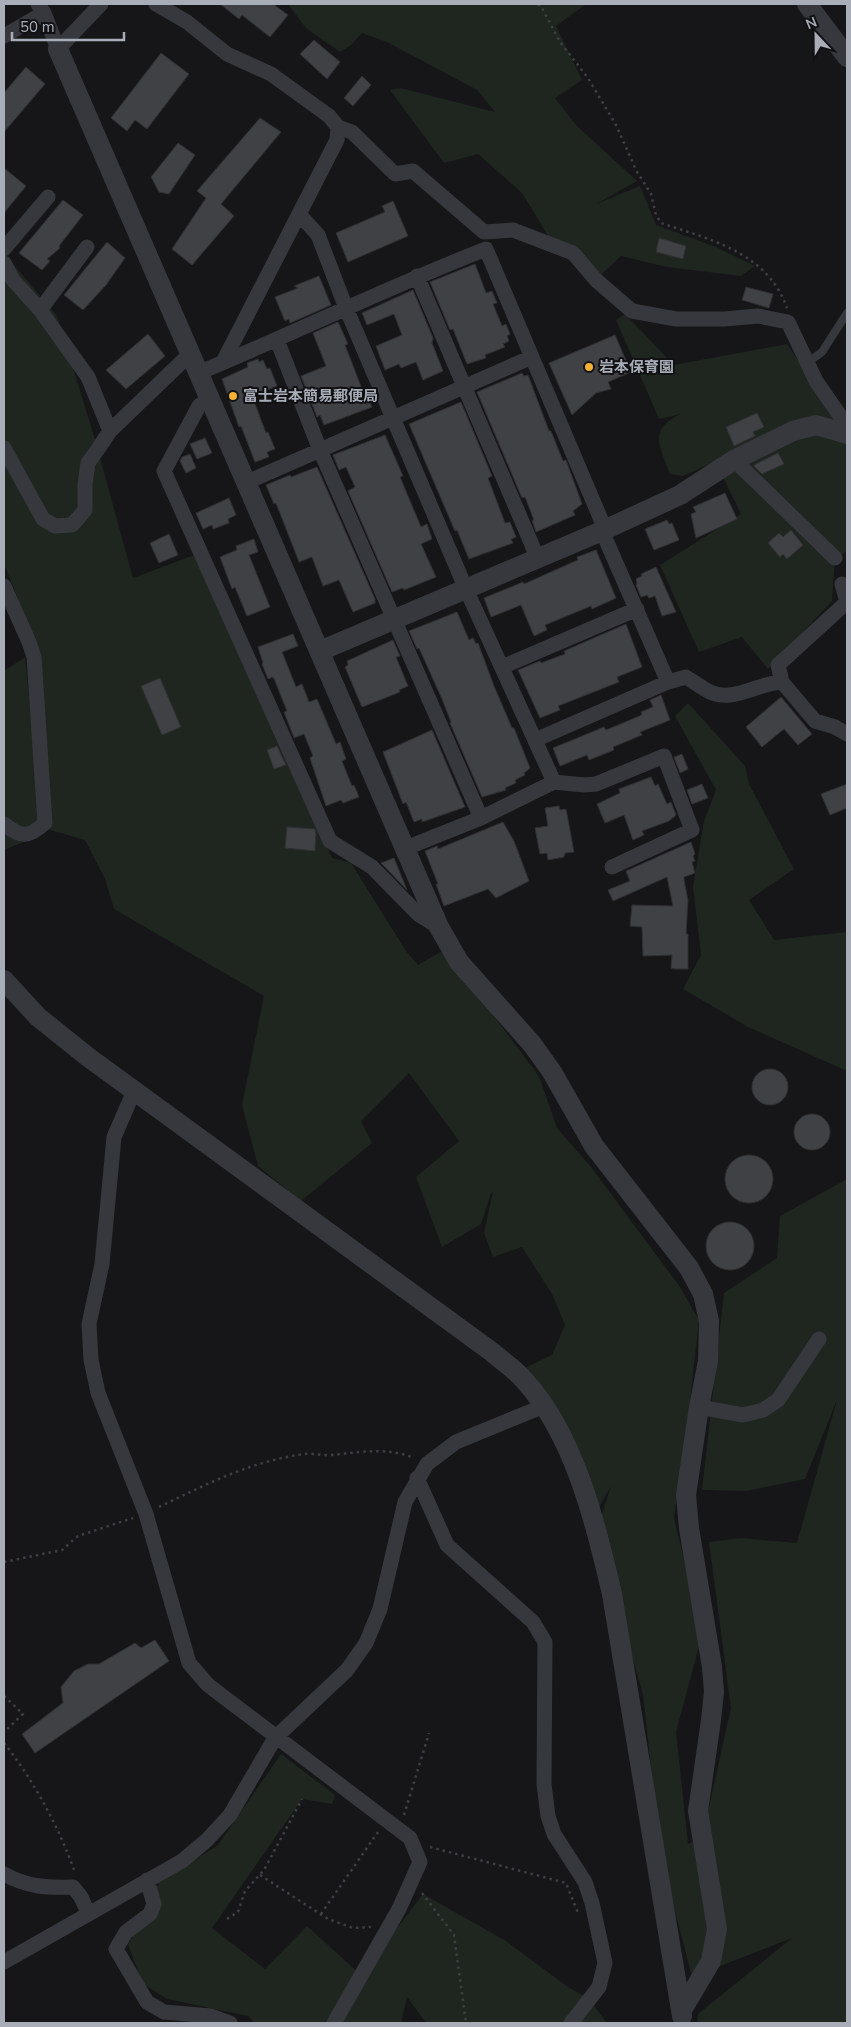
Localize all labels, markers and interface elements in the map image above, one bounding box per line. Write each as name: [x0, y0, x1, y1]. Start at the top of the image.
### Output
scale bar: [12, 10, 125, 42]
north arrow: [791, 10, 841, 60]
text: N: [803, 13, 820, 34]
text: 50 m: [20, 17, 55, 37]
place label: 岩本保育園: [599, 357, 674, 377]
marker: 岩本保育園: [583, 361, 595, 373]
place label: 富士岩本簡易郵便局: [243, 386, 378, 406]
marker: 富士岩本簡易郵便局: [227, 390, 239, 402]

